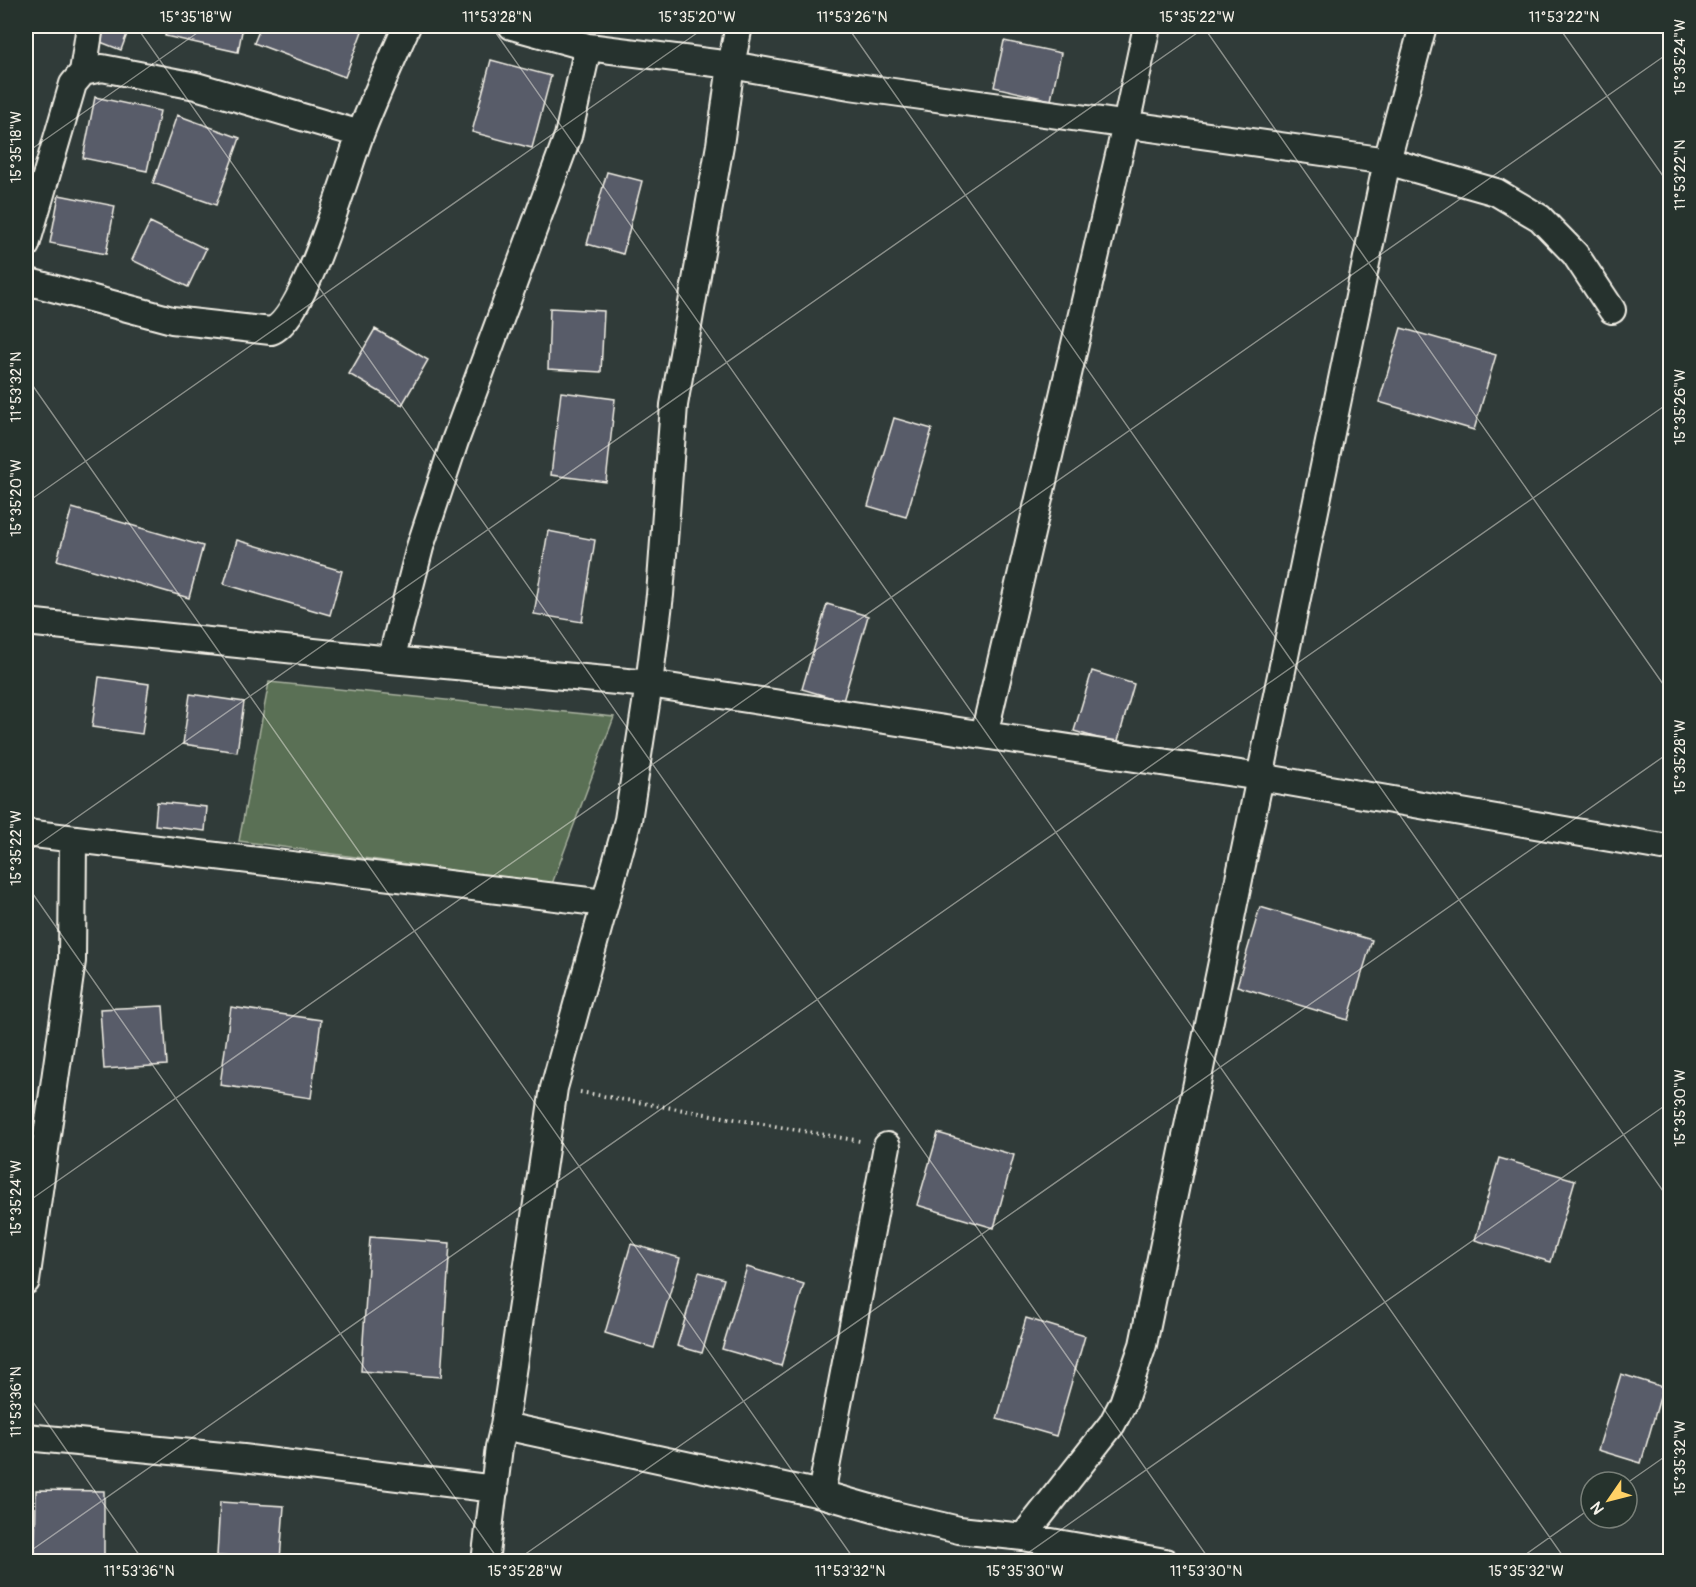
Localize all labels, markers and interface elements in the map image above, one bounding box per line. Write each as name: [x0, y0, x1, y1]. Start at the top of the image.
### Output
text: 15°35'18"W: [160, 8, 232, 27]
text: 11°53'28"N: [462, 8, 532, 27]
text: 15°35'20"W: [658, 8, 736, 27]
text: 11°53'26"N: [816, 8, 888, 27]
text: 15°35'22"W: [1159, 8, 1235, 27]
text: 11°53'22"N: [1529, 8, 1599, 27]
text: 15°35'24"W: [1671, 19, 1690, 95]
text: 15°35'18"W: [7, 111, 26, 183]
text: 11°53'22"N: [1671, 140, 1690, 210]
text: 11°53'32"N: [7, 352, 26, 422]
text: 15°35'26"W: [1671, 369, 1690, 445]
text: 15°35'20"W: [7, 459, 26, 537]
text: 15°35'28"W: [1671, 719, 1690, 794]
text: 15°35'22"W: [7, 810, 26, 886]
text: 15°35'30"W: [1671, 1069, 1690, 1147]
text: 15°35'24"W: [7, 1160, 26, 1236]
text: 11°53'36"N: [7, 1366, 26, 1438]
text: 15°35'32"W: [1671, 1420, 1690, 1496]
north arrow: [1579, 1470, 1639, 1530]
text: N: [1586, 1498, 1609, 1518]
text: 11°53'36"N: [103, 1562, 175, 1581]
text: 15°35'28"W: [488, 1562, 563, 1581]
text: 11°53'32"N: [815, 1562, 885, 1581]
text: 15°35'30"W: [986, 1562, 1064, 1581]
text: 11°53'30"N: [1170, 1562, 1242, 1581]
text: 15°35'32"W: [1488, 1562, 1564, 1581]

